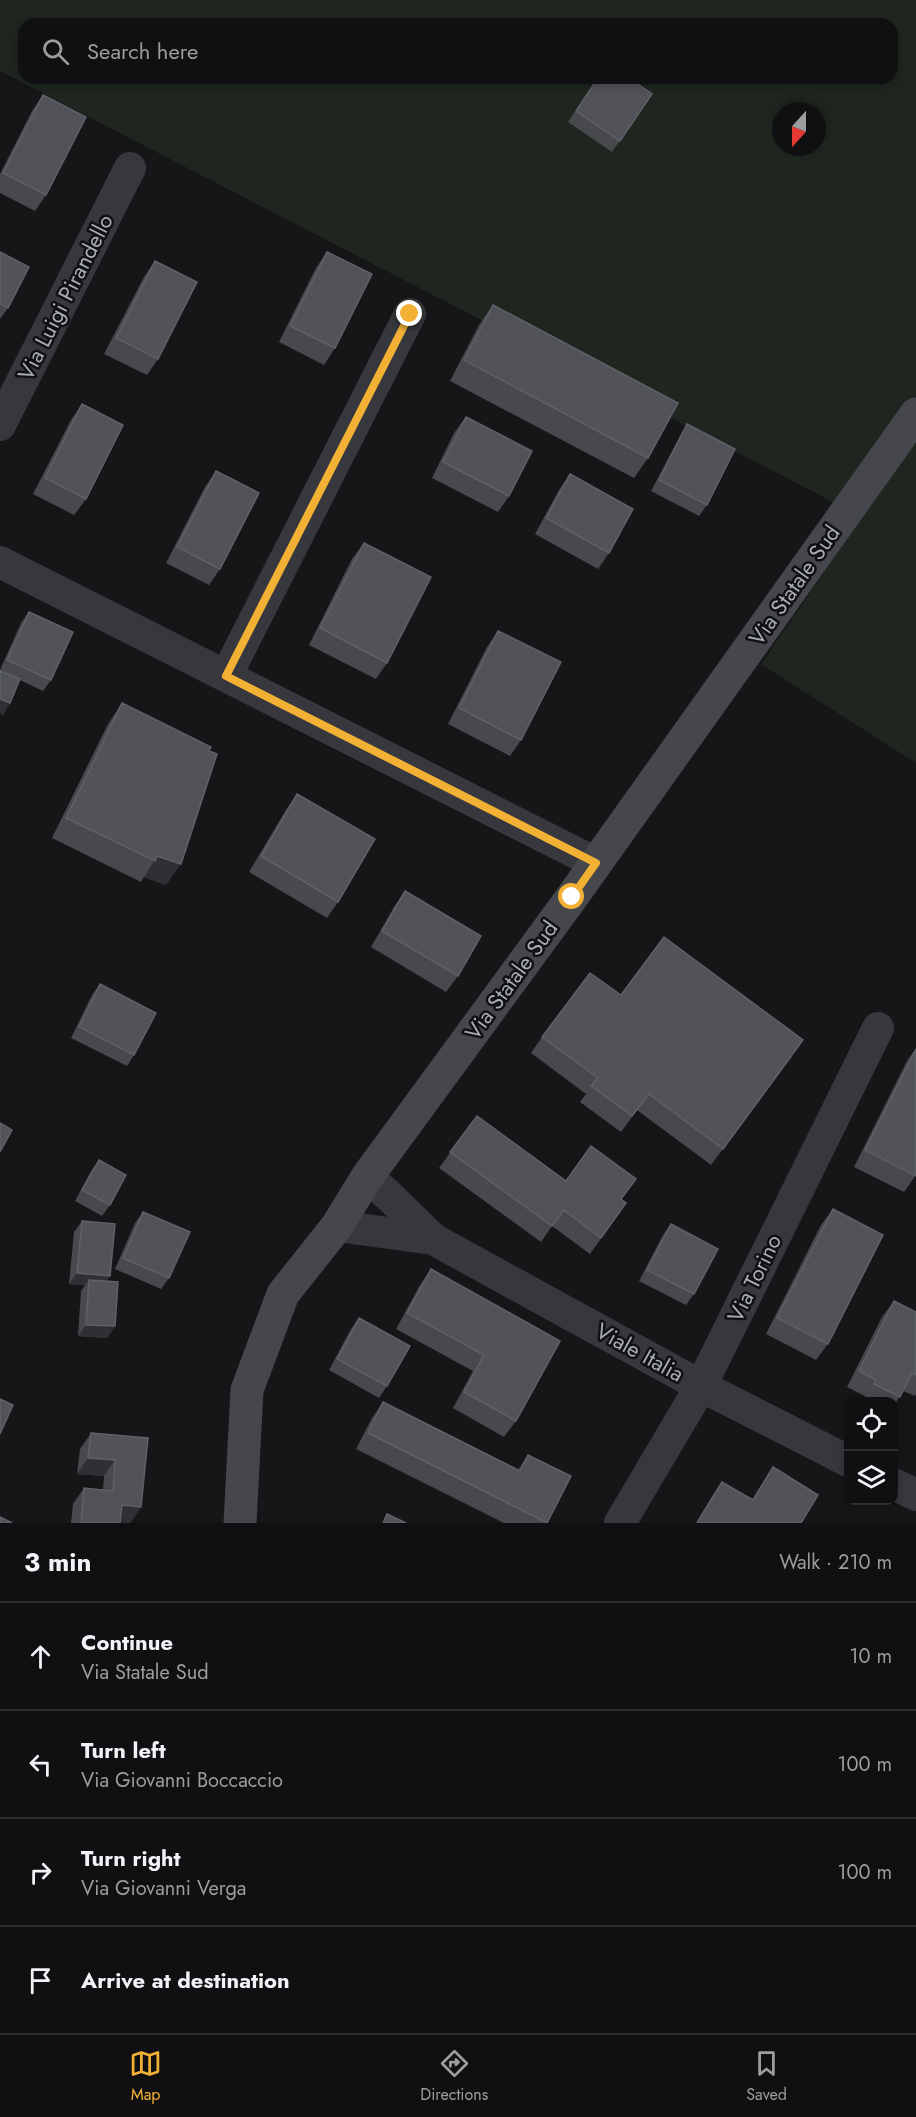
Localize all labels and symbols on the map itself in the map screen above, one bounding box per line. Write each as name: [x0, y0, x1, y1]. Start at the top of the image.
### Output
north arrow: [772, 102, 826, 156]
street label: Via Luigi Pirandello: [9, 208, 121, 386]
route end: [396, 300, 422, 326]
street label: Via Statale Sud: [741, 518, 847, 652]
route start: [558, 883, 584, 909]
street label: Via Statale Sud: [457, 914, 565, 1046]
street label: Via Torino: [719, 1229, 789, 1327]
street label: Viale Italia: [590, 1315, 690, 1389]

